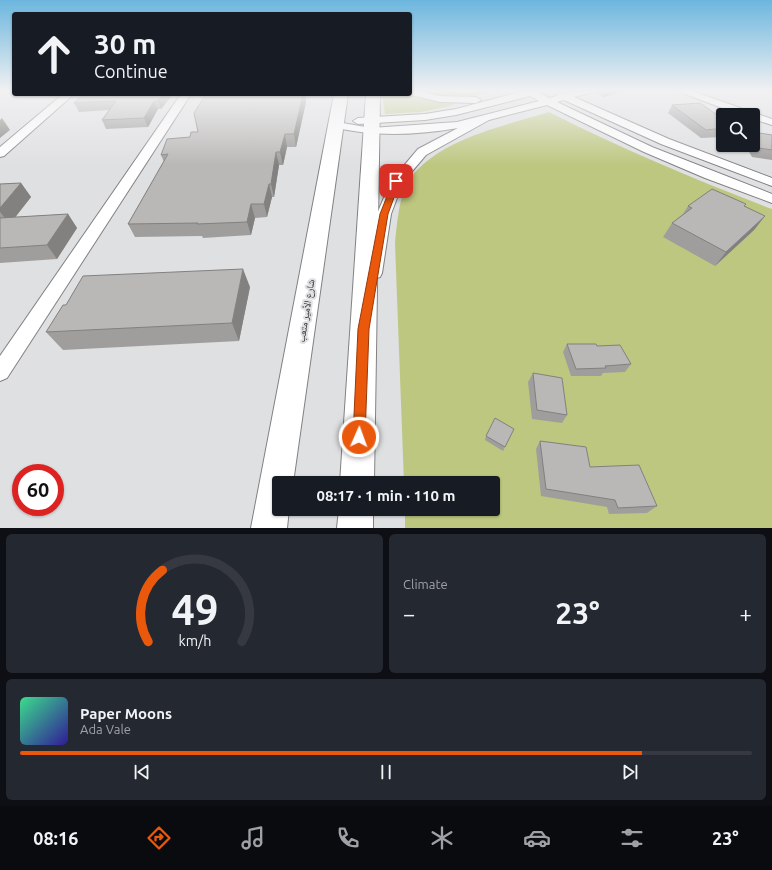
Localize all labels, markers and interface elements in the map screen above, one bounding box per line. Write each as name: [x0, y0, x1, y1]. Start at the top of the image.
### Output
icon: ahead: [28, 28, 80, 80]
text: 30 m: [94, 28, 156, 59]
text: Continue: [94, 61, 168, 81]
map controls: [716, 108, 760, 152]
button: search: [716, 108, 760, 152]
pin: [379, 164, 413, 198]
icon: arrive: [385, 170, 407, 192]
street label: شارع الأمير متعب: [296, 278, 317, 344]
position arrow: [338, 416, 380, 458]
speed limit sign: 60: [12, 464, 64, 516]
text: 08:17 · 1 min · 110 m: [317, 487, 455, 504]
text: Climate: [403, 577, 448, 591]
text: 49: [171, 585, 218, 632]
text: 23°: [555, 596, 600, 630]
text: −: [403, 601, 415, 626]
text: +: [740, 601, 752, 626]
text: km/h: [178, 632, 211, 648]
text: Paper Moons: [80, 705, 172, 722]
text: Ada Vale: [80, 722, 131, 736]
icon: previous: [131, 761, 153, 783]
icon: pause: [375, 761, 397, 783]
icon: next: [619, 761, 641, 783]
icon: directions: [145, 824, 173, 852]
icon: music: [239, 824, 267, 852]
icon: phone: [334, 824, 362, 852]
icon: climate: [428, 824, 456, 852]
icon: car: [523, 824, 551, 852]
icon: filters: [618, 824, 646, 852]
text: 08:16: [33, 828, 78, 848]
text: 23°: [712, 828, 739, 848]

